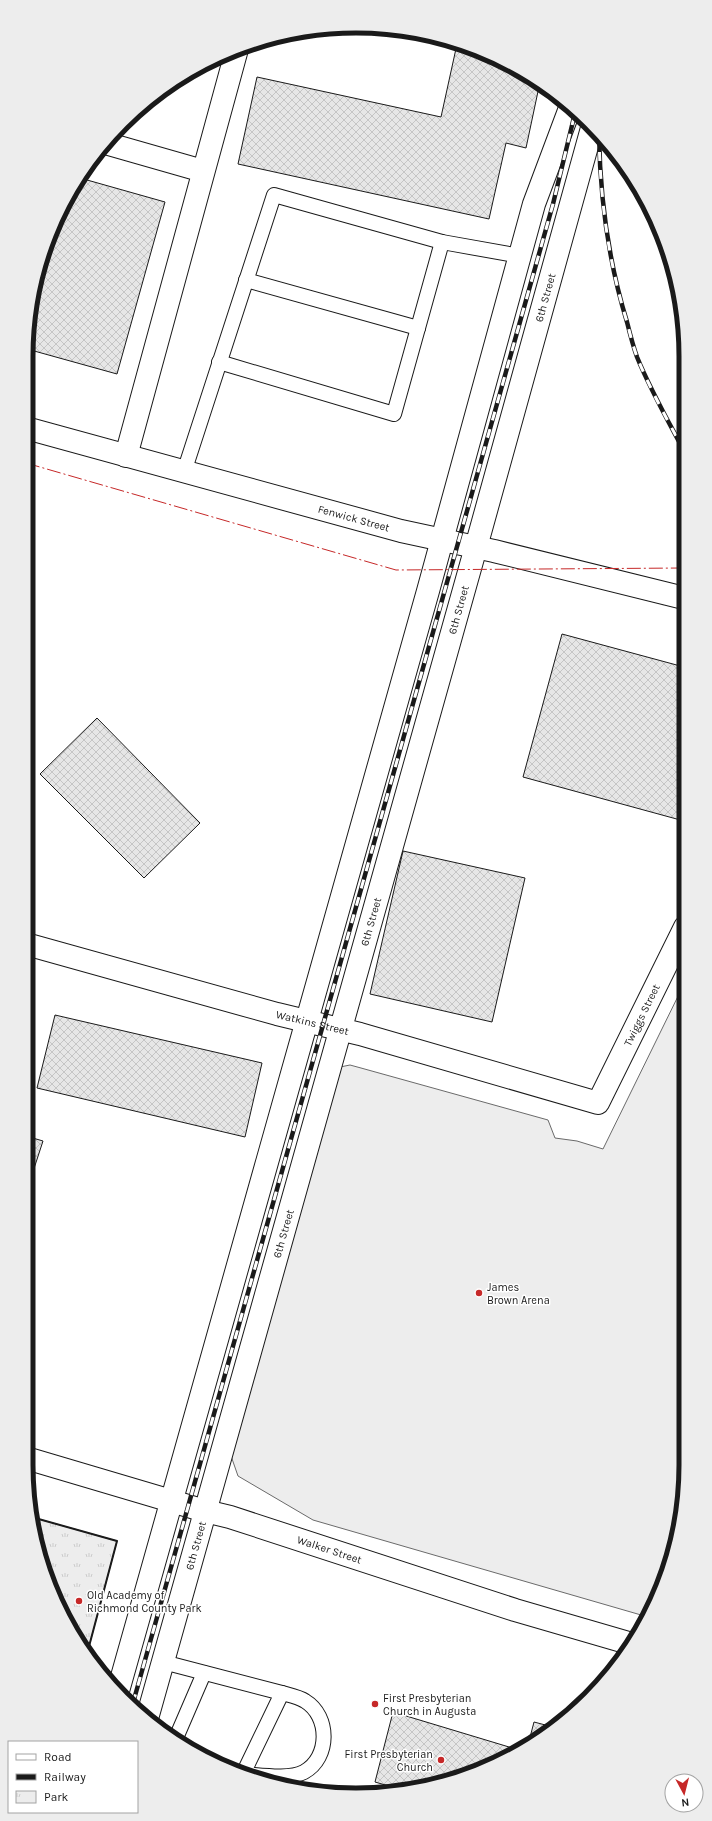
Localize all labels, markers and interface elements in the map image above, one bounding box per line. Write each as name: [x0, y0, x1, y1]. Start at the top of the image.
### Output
street label: 6th Street: [532, 272, 558, 323]
street label: Fenwick Street: [317, 502, 391, 534]
street label: 6th Street: [445, 584, 471, 636]
street label: 6th Street: [358, 896, 384, 947]
street label: Twiggs Street: [621, 982, 662, 1048]
street label: Watkins Street: [275, 1007, 350, 1038]
street label: 6th Street: [270, 1208, 296, 1259]
place label: James Brown Arena: [487, 1281, 550, 1307]
marker: James Brown Arena: [474, 1288, 484, 1298]
street label: 6th Street: [183, 1520, 209, 1571]
street label: Walker Street: [295, 1533, 363, 1566]
place label: Old Academy of Richmond County Park: [87, 1589, 202, 1615]
marker: Old Academy of Richmond County Park: [74, 1596, 84, 1606]
place label: First Presbyterian Church in Augusta: [383, 1692, 476, 1718]
marker: First Presbyterian Church in Augusta: [370, 1699, 380, 1709]
legend: [8, 1741, 138, 1813]
place label: First Presbyterian Church: [345, 1748, 433, 1774]
text: Road: [44, 1750, 72, 1764]
marker: First Presbyterian Church: [436, 1755, 446, 1765]
text: Railway: [44, 1770, 86, 1784]
north arrow: [664, 1773, 704, 1813]
text: Park: [44, 1790, 69, 1804]
text: N: [680, 1795, 690, 1809]

